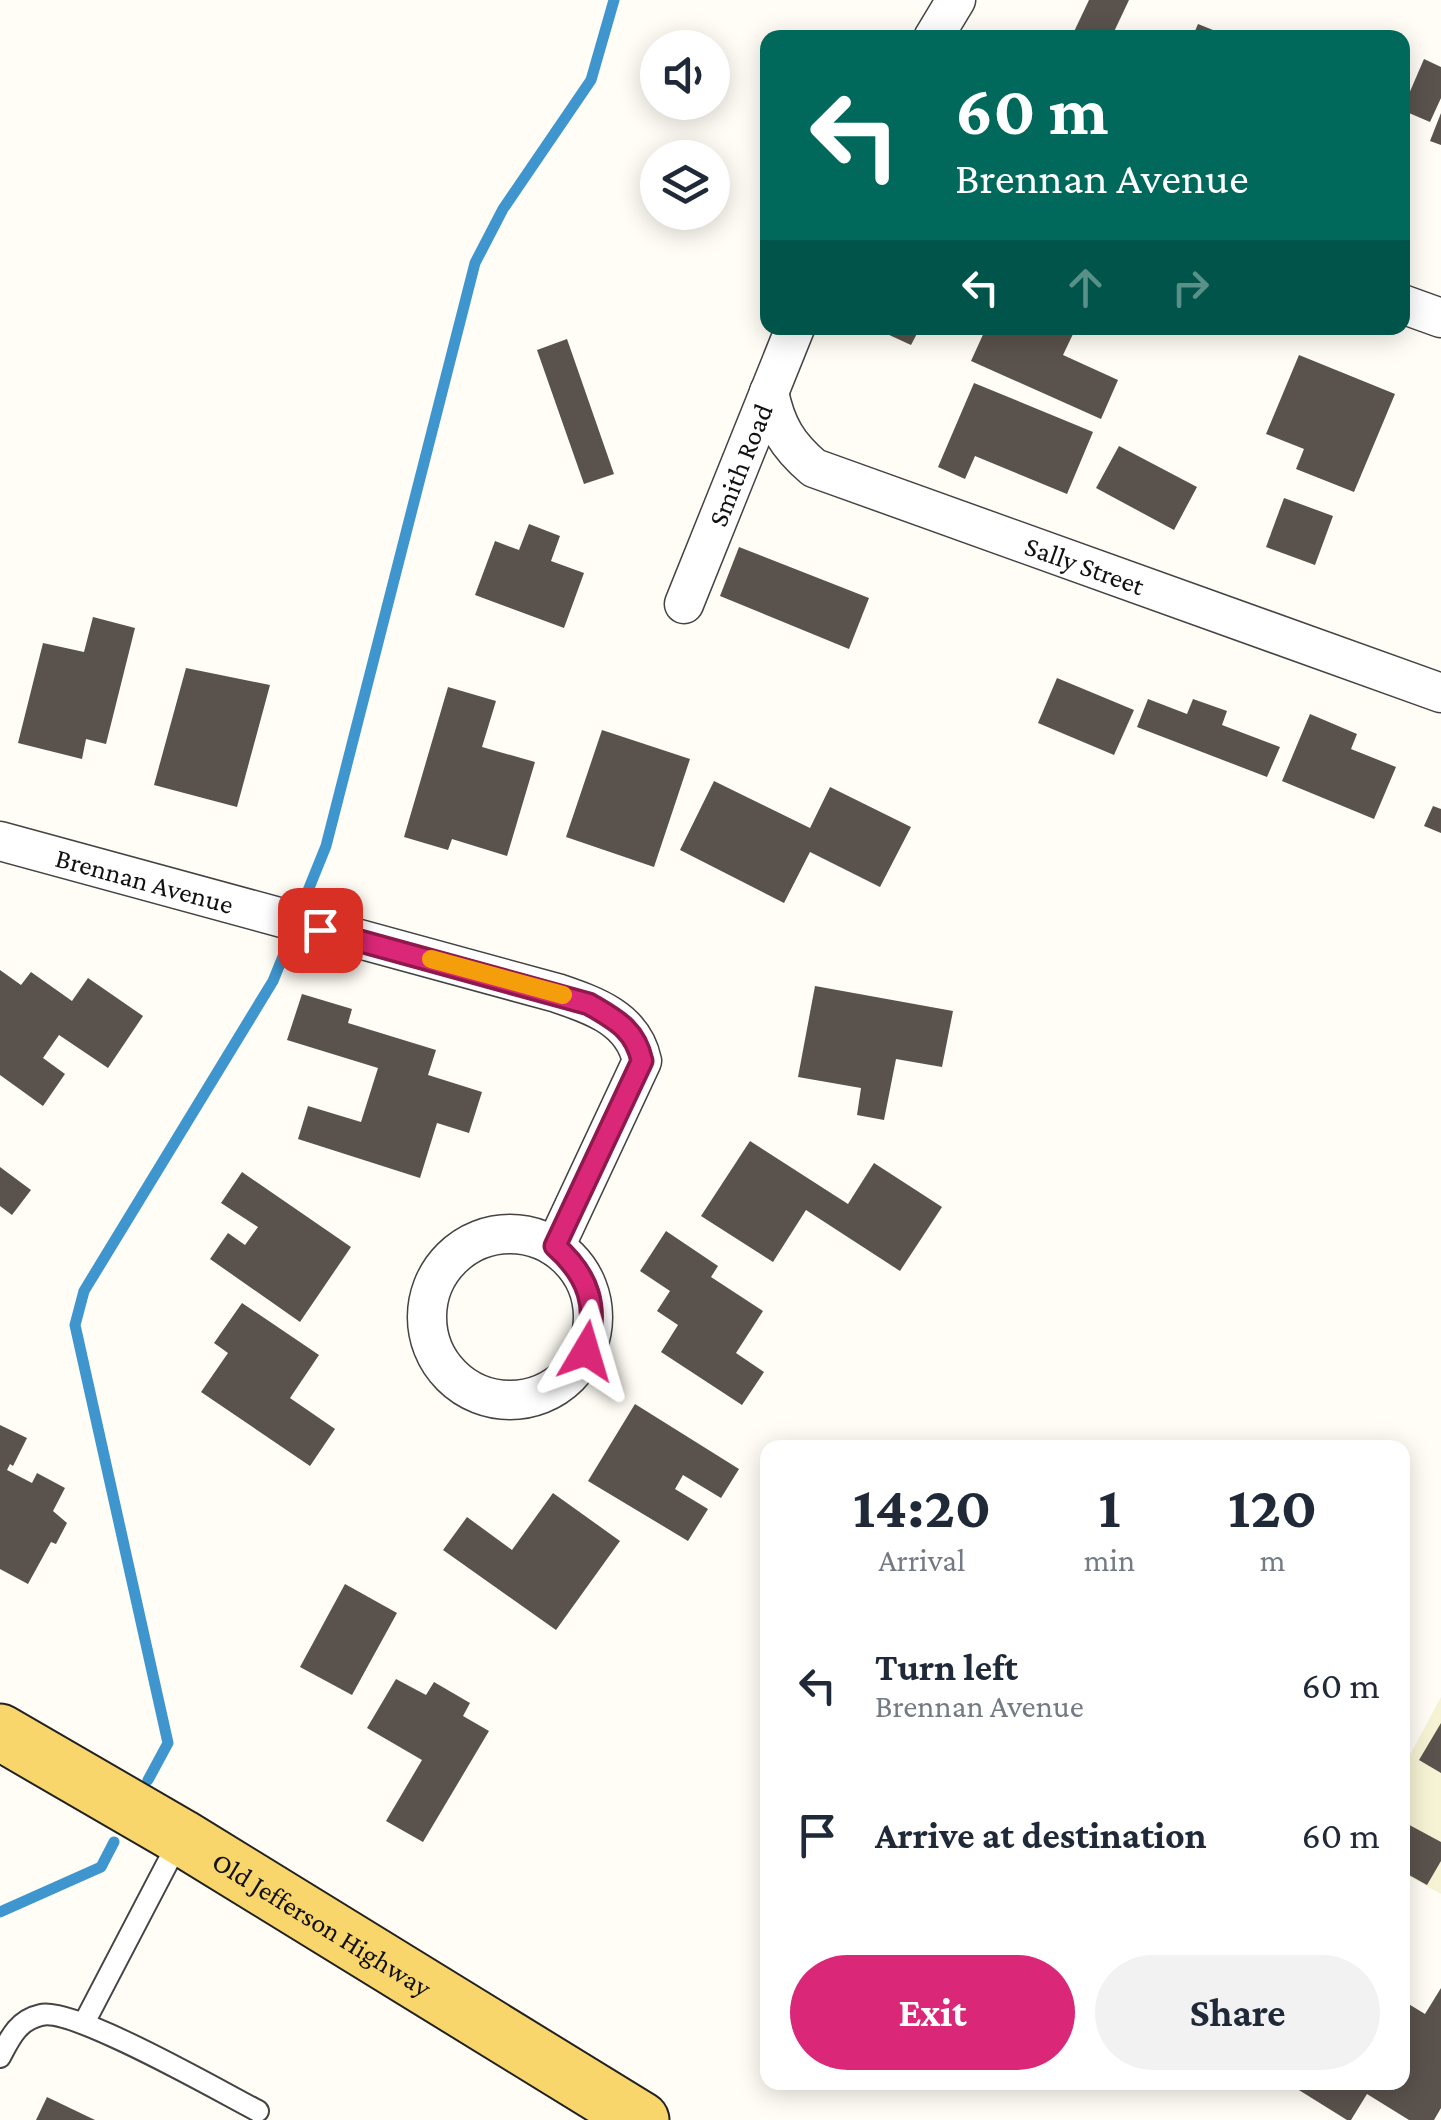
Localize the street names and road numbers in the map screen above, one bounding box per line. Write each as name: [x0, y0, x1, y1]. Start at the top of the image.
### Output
street label: Smith Road: [701, 399, 779, 531]
street label: Sally Street: [1021, 530, 1149, 601]
street label: Brennan Avenue: [52, 841, 237, 920]
street label: Old Jefferson Highway: [207, 1845, 438, 2003]

